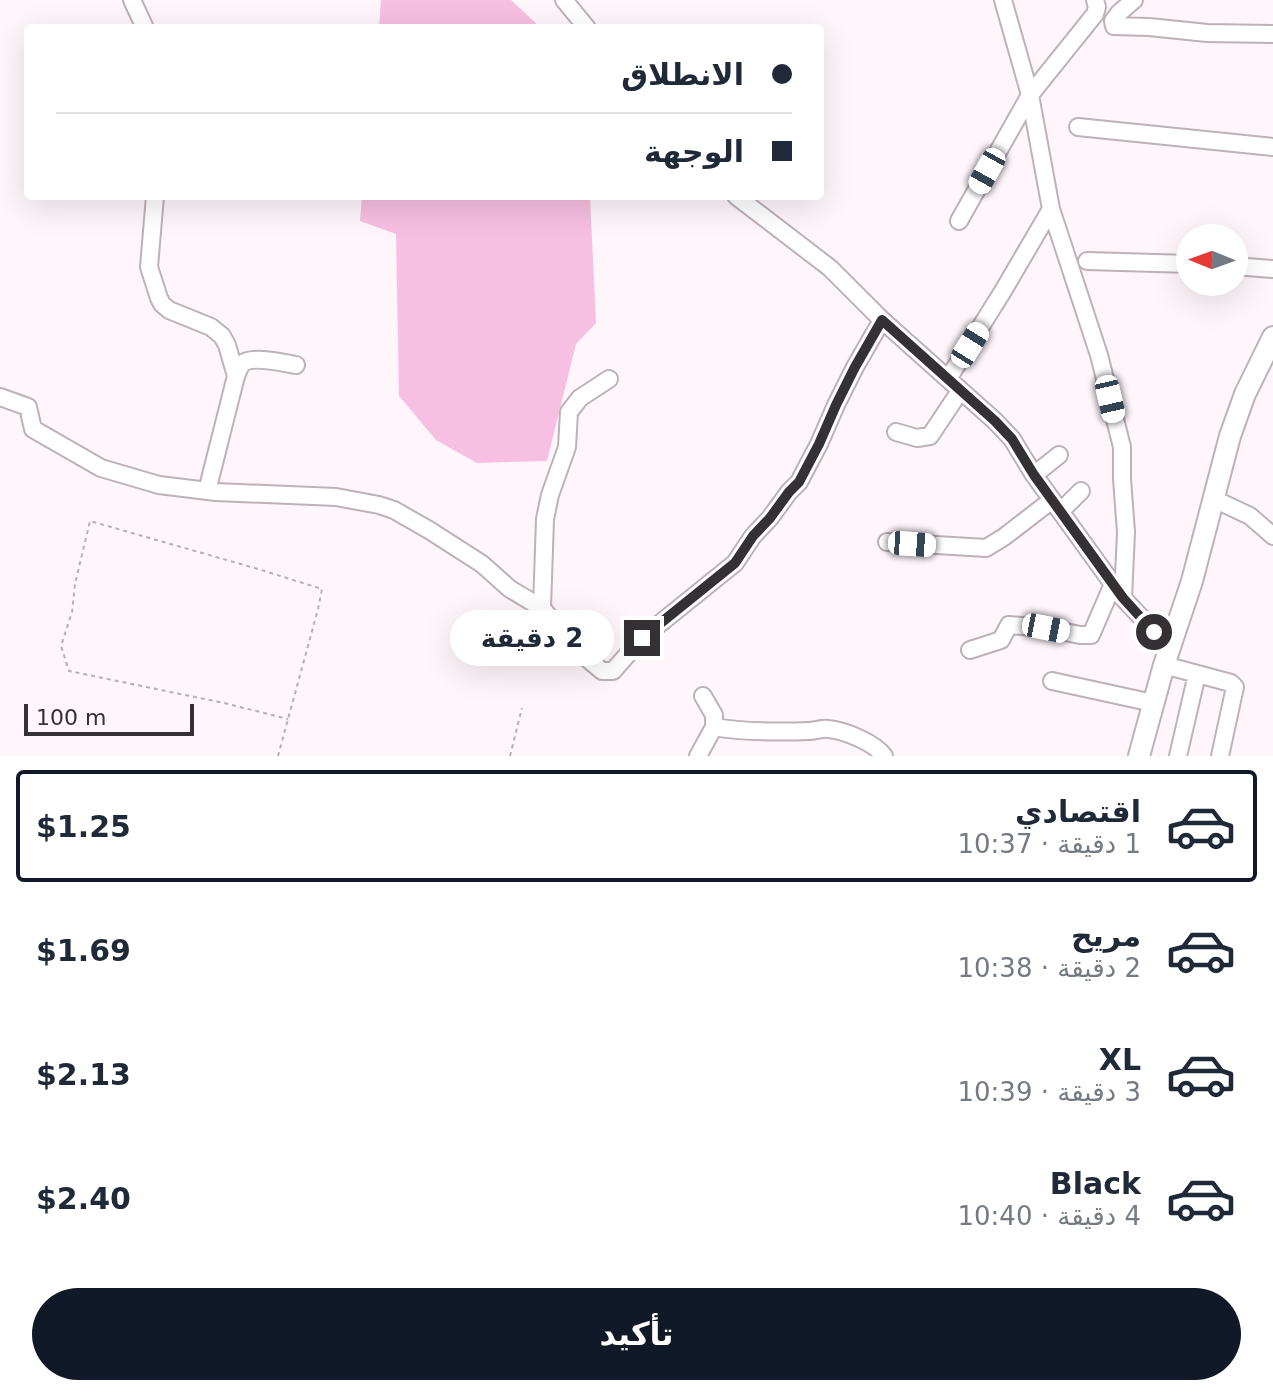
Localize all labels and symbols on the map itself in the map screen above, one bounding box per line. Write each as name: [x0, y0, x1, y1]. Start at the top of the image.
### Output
car: [965, 144, 1009, 198]
north arrow: [1176, 224, 1248, 296]
car: [947, 318, 993, 372]
car: [1093, 373, 1127, 425]
car: [887, 530, 937, 558]
callout: 2 دقيقة: [450, 610, 614, 666]
car: [1020, 612, 1072, 644]
route start: [1136, 614, 1172, 650]
route end: [624, 620, 660, 656]
scale bar: [24, 700, 194, 736]

